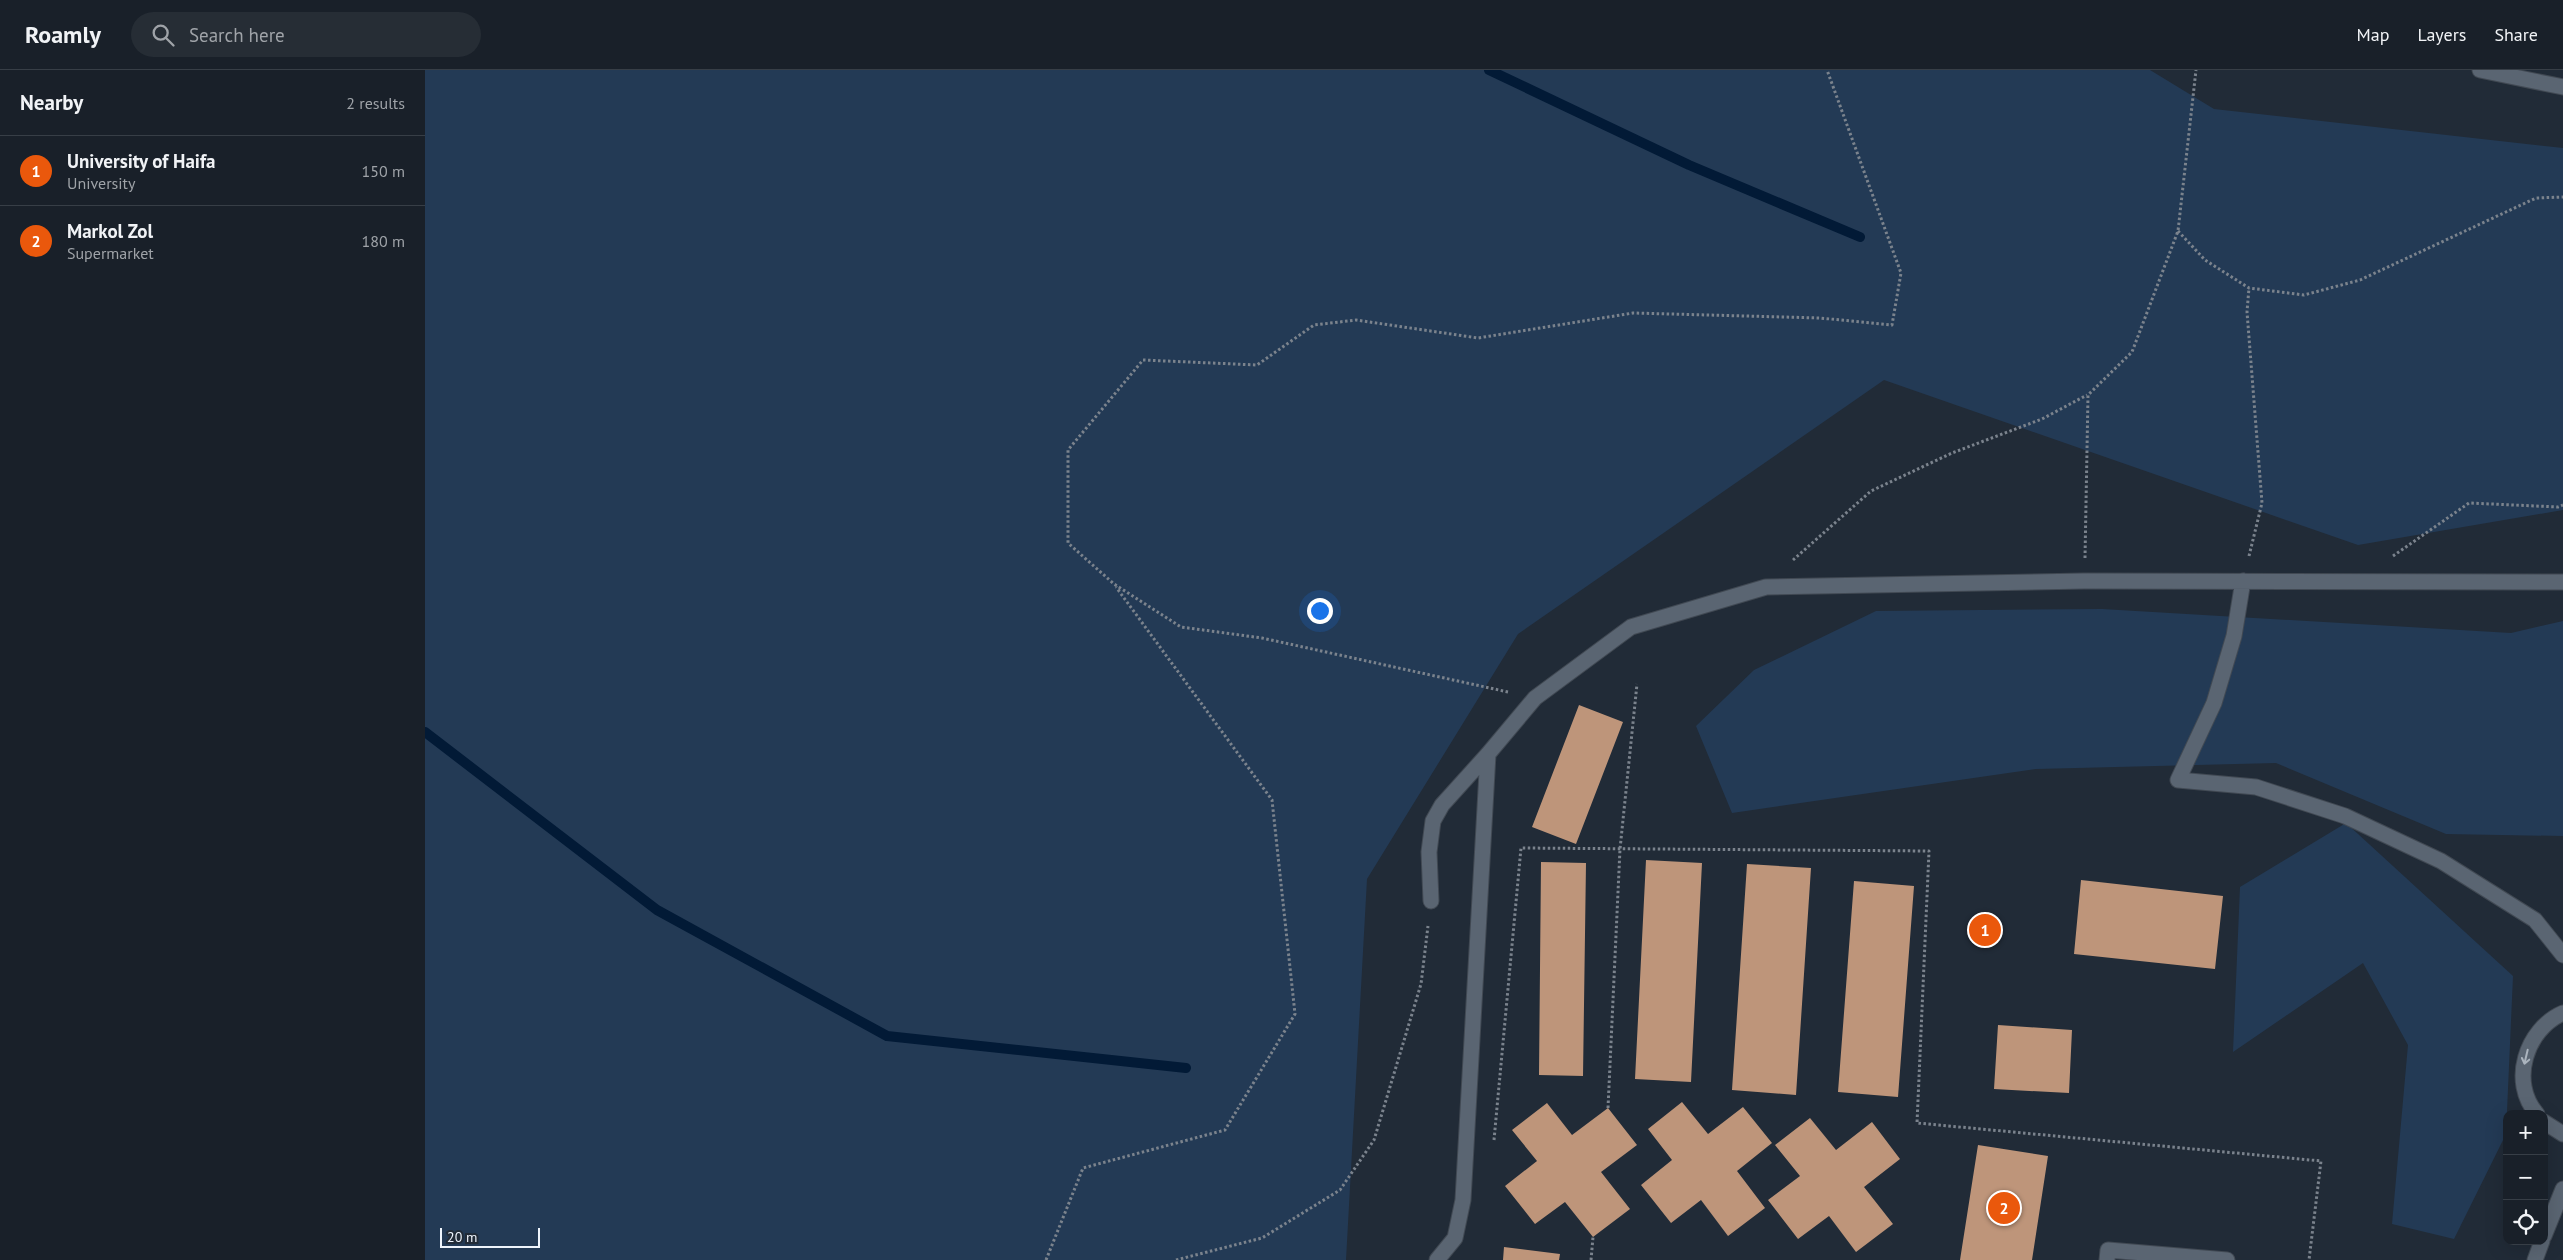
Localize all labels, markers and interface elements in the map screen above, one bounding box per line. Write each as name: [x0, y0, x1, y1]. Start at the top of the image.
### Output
search box: [131, 12, 481, 57]
text: Roamly: [25, 19, 101, 50]
icon: search: [149, 21, 177, 49]
text: Search here: [189, 23, 285, 47]
text: Map: [2357, 23, 2389, 46]
text: Layers: [2417, 23, 2466, 46]
text: Share: [2494, 23, 2538, 46]
text: Nearby: [20, 89, 83, 116]
text: 2 results: [346, 93, 405, 113]
text: University of Haifa: [67, 149, 215, 173]
text: 1: [31, 161, 41, 181]
text: 150 m: [362, 161, 405, 181]
text: University: [67, 173, 135, 193]
text: Markol Zol: [67, 219, 153, 243]
text: 2: [31, 231, 41, 251]
text: 180 m: [362, 231, 405, 251]
text: Supermarket: [67, 243, 154, 263]
your location: [1307, 598, 1333, 624]
pin: 1: [1969, 911, 2001, 949]
one-way arrow: [2521, 1048, 2530, 1064]
map controls: [2503, 1110, 2548, 1245]
button: +: [2503, 1110, 2548, 1155]
button: −: [2503, 1155, 2548, 1200]
pin: 2: [1988, 1189, 2020, 1227]
button: locate: [2503, 1200, 2548, 1245]
scale bar: [440, 1225, 540, 1248]
text: 20 m: [447, 1228, 477, 1246]

